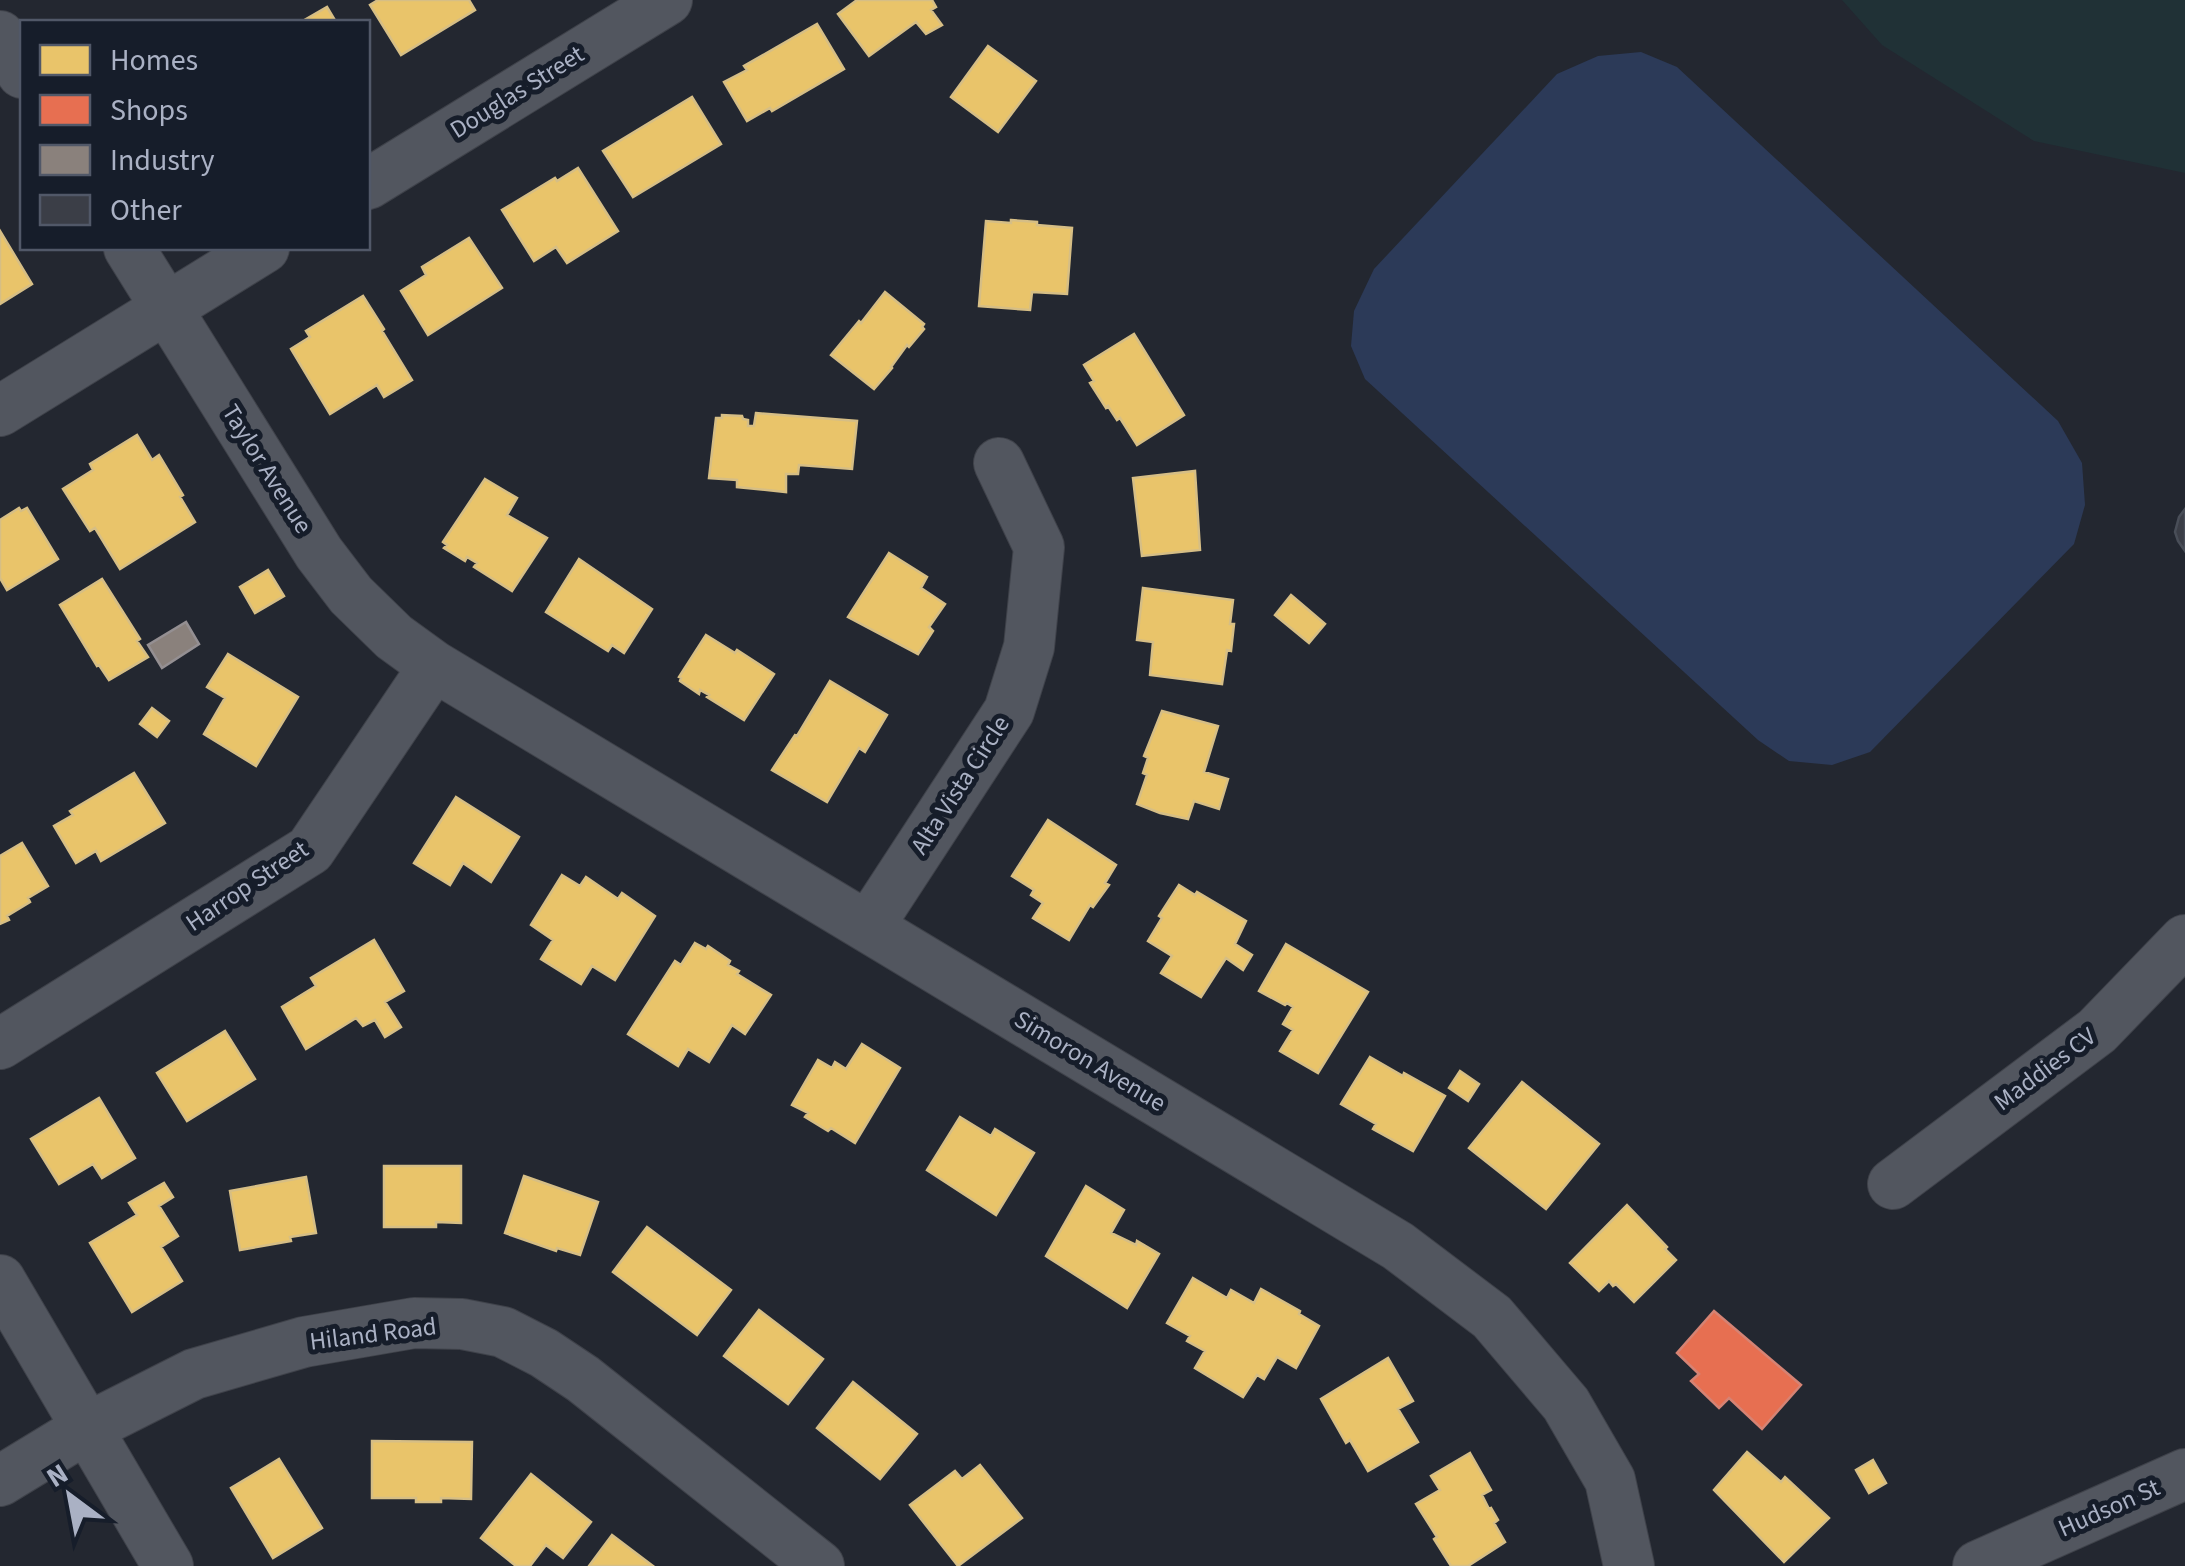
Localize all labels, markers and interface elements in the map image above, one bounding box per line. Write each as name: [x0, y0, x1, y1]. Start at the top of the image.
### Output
legend: [20, 20, 370, 250]
street label: Douglas Street: [443, 36, 592, 148]
text: Homes: [110, 39, 198, 82]
text: Shops: [110, 89, 188, 132]
text: Industry: [110, 139, 215, 182]
text: Other: [110, 189, 182, 232]
street label: Taylor Avenue: [213, 397, 321, 541]
street label: Alta Vista Circle: [902, 709, 1018, 861]
street label: Harrop Street: [178, 831, 316, 940]
street label: Simoron Avenue: [1007, 1001, 1173, 1121]
street label: Maddies CV: [1986, 1019, 2104, 1119]
street label: Hiland Road: [307, 1308, 439, 1360]
north arrow: [20, 1446, 120, 1546]
text: N: [39, 1454, 76, 1498]
street label: Hudson St: [2052, 1469, 2166, 1546]

